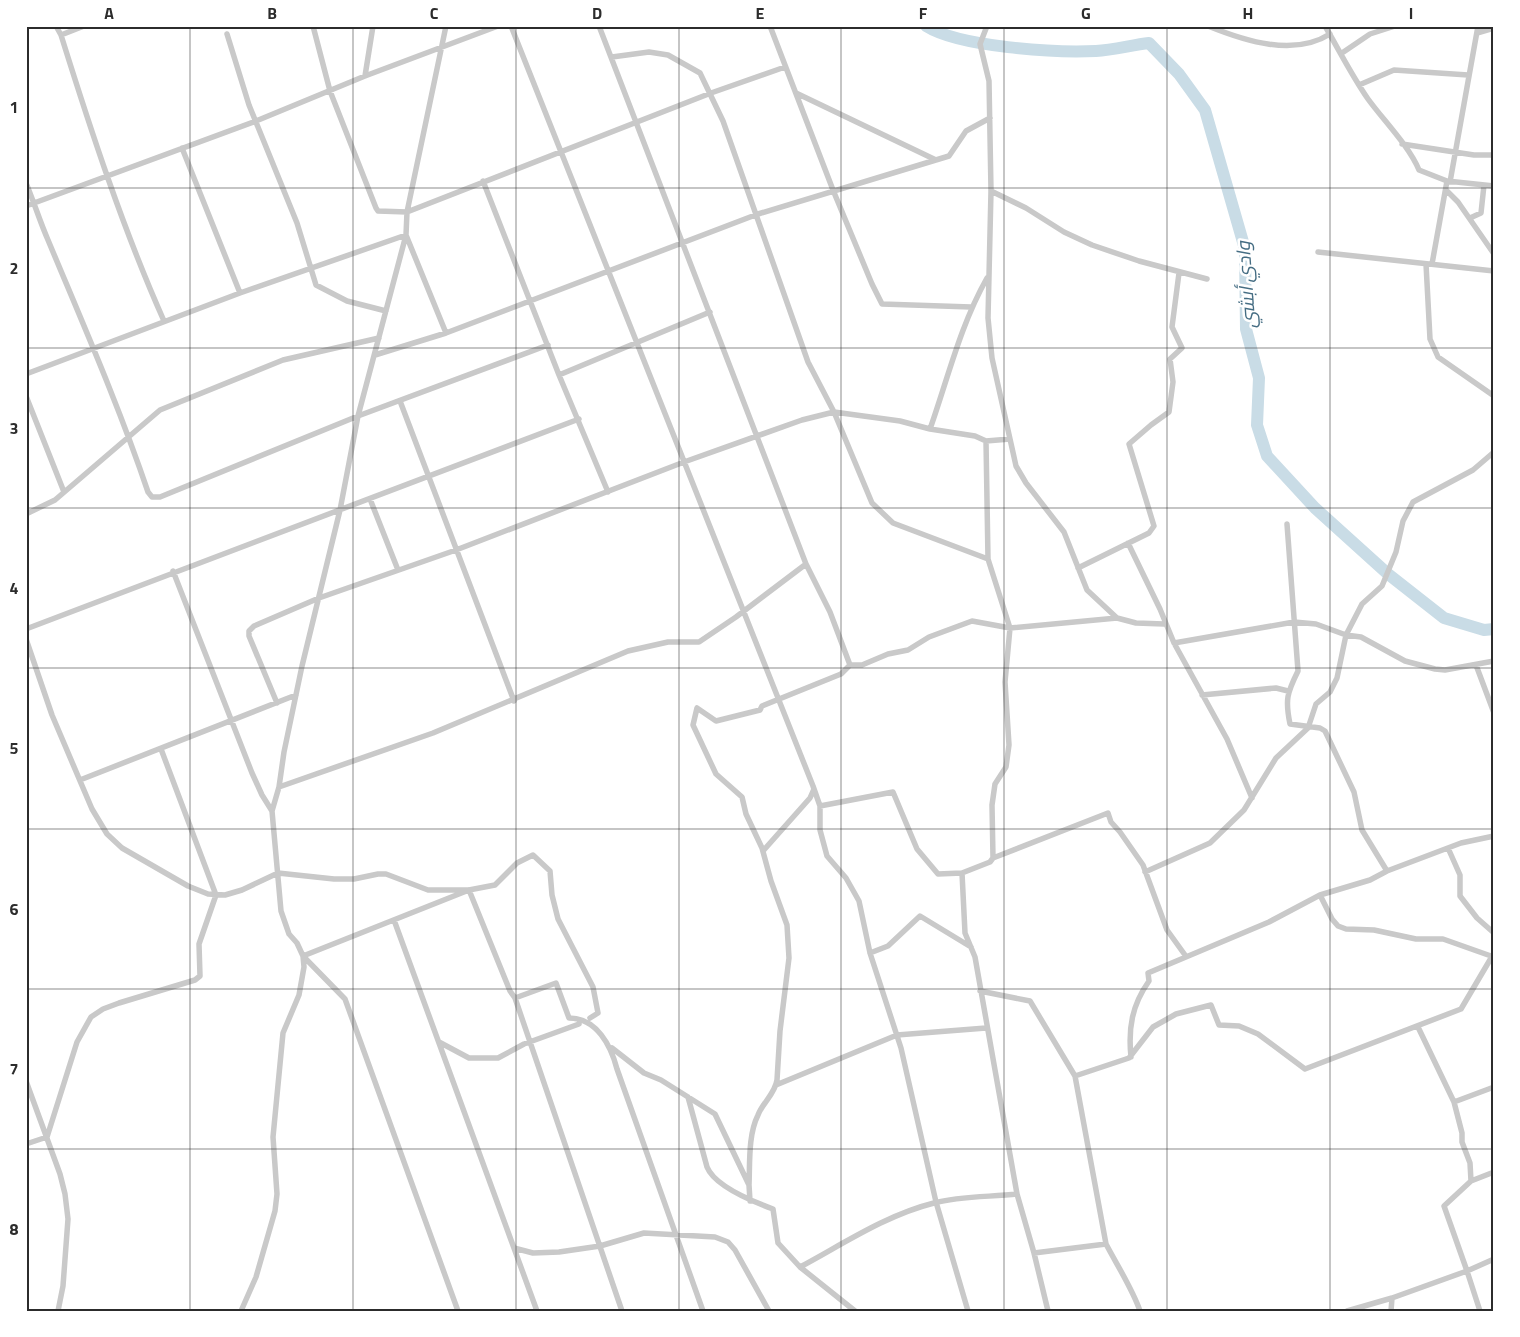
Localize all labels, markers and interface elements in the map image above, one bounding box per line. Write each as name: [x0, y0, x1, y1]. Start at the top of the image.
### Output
text: A: [104, 1, 114, 25]
text: B: [267, 1, 277, 25]
text: C: [430, 1, 439, 25]
text: D: [592, 1, 602, 25]
text: E: [756, 1, 765, 25]
text: F: [919, 1, 928, 25]
text: G: [1081, 1, 1091, 25]
text: H: [1243, 1, 1253, 25]
text: I: [1409, 1, 1413, 25]
text: 1: [10, 95, 18, 119]
water label: وادي أبشي: [1227, 239, 1265, 330]
text: 2: [10, 256, 18, 280]
text: 3: [10, 416, 18, 440]
text: 4: [10, 576, 19, 600]
text: 5: [10, 736, 19, 760]
text: 6: [10, 897, 19, 921]
text: 7: [10, 1057, 18, 1081]
text: 8: [10, 1217, 19, 1241]

